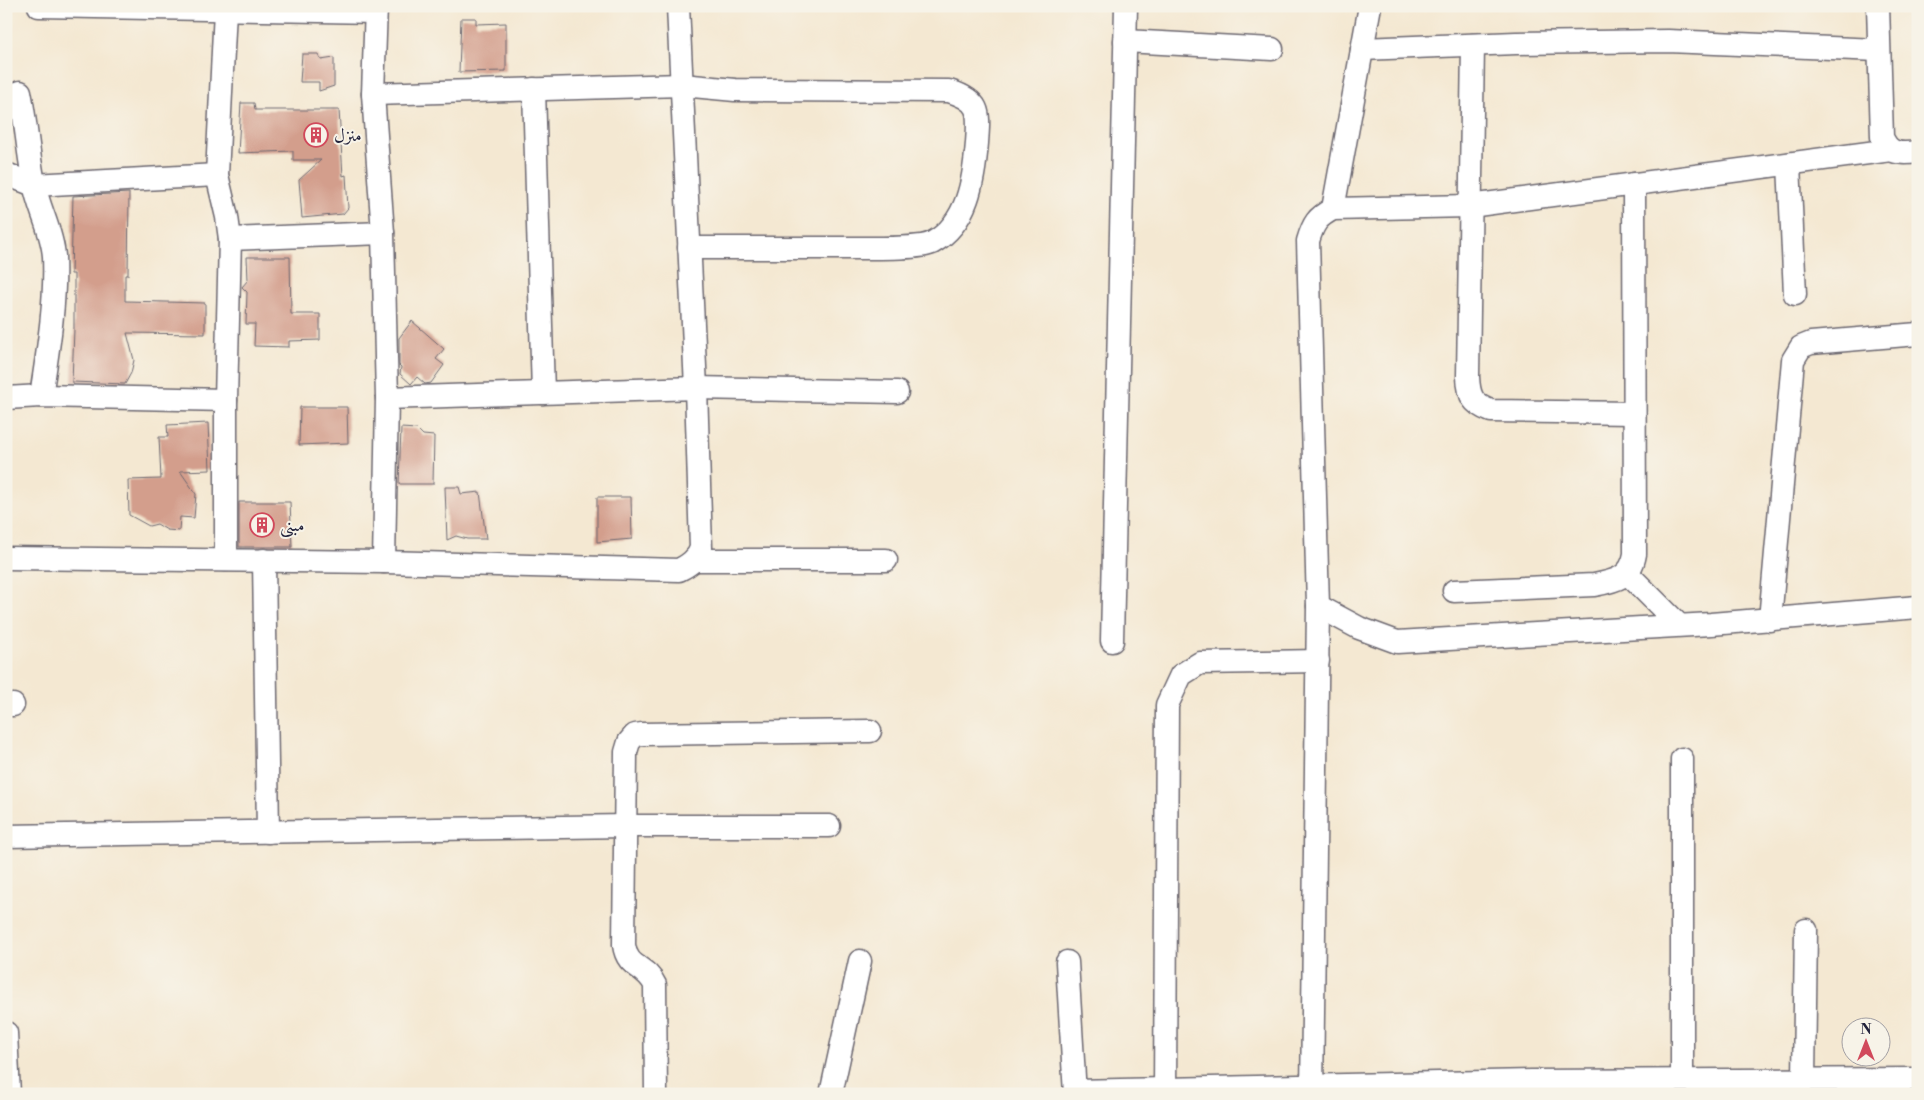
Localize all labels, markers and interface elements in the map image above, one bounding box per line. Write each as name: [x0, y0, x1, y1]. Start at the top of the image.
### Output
building icon: منزل: [303, 122, 329, 148]
place label: منزل: [334, 124, 362, 147]
building icon: مبنى: [249, 512, 275, 538]
place label: مبنى: [280, 514, 305, 538]
north arrow: [1842, 1018, 1892, 1068]
text: N: [1860, 1021, 1872, 1039]

